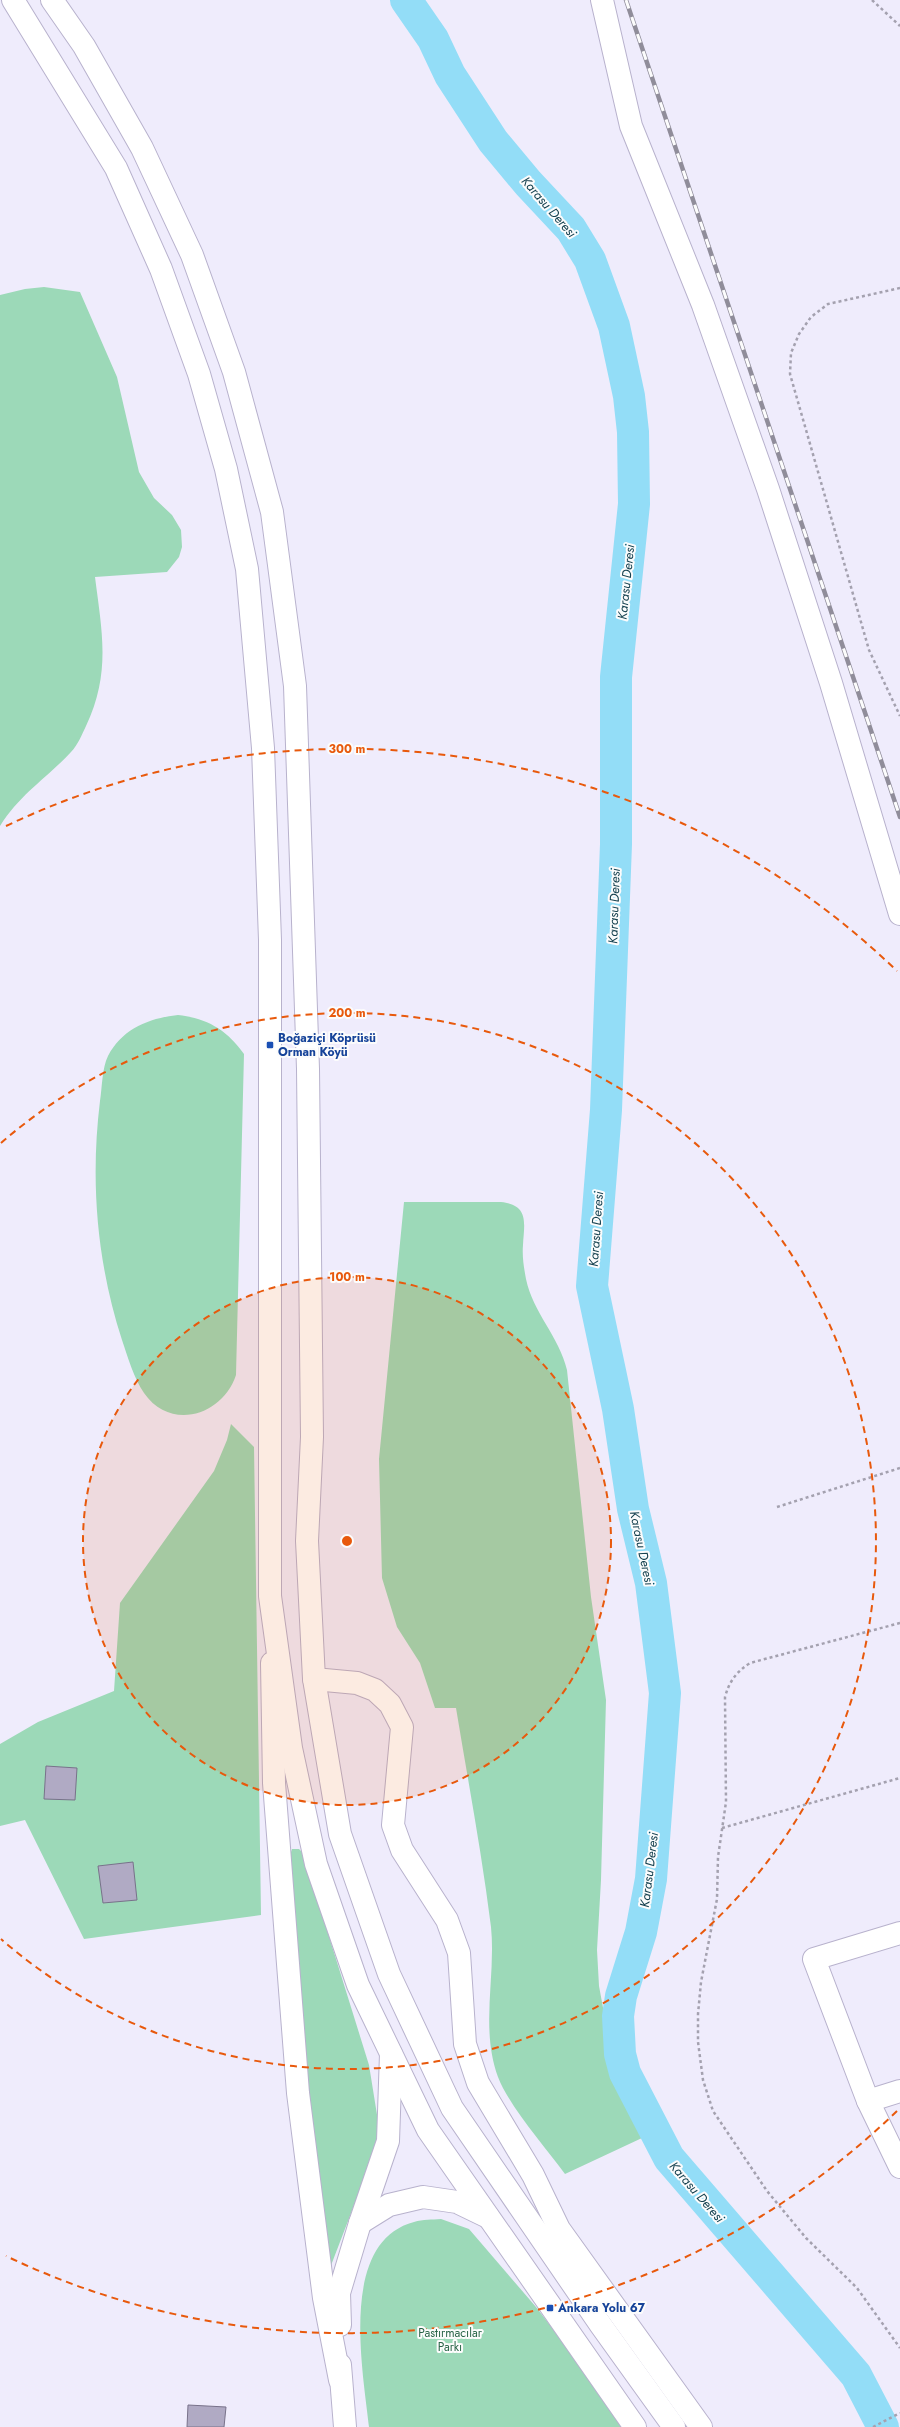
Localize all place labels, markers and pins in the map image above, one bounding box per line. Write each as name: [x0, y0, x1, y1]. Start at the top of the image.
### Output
place label: Boğaziçi Köprüsü Orman Köyü: [278, 1029, 376, 1061]
marker: Boğaziçi Köprüsü Orman Köyü: [265, 1040, 275, 1050]
centre of rings: [340, 1534, 354, 1548]
place label: Ankara Yolu 67: [557, 2299, 646, 2317]
marker: Ankara Yolu 67: [545, 2303, 555, 2313]

